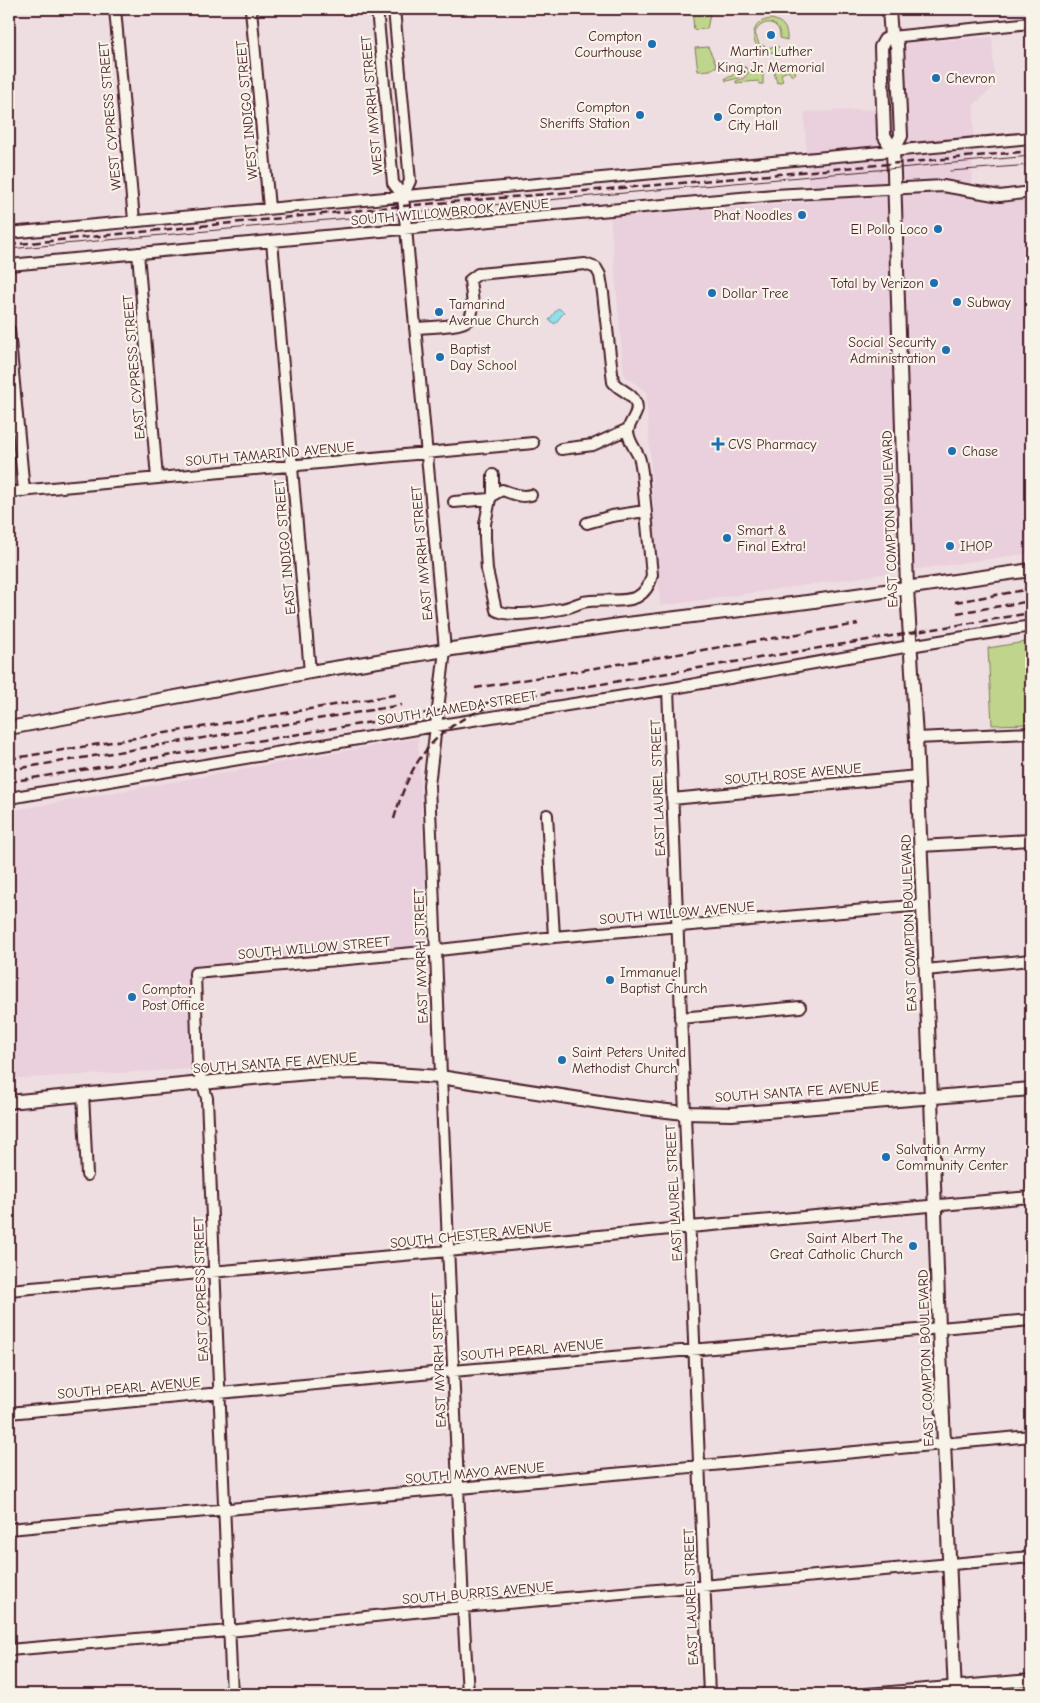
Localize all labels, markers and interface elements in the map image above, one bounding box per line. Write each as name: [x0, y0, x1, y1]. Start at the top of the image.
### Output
place label: Compton Courthouse: [574, 28, 642, 61]
marker: Martin Luther King, Jr. Memorial: [765, 29, 777, 41]
street label: WEST MYRRH STREET: [357, 34, 387, 175]
marker: Compton Courthouse: [646, 38, 658, 50]
street label: WEST INDIGO STREET: [232, 39, 262, 180]
street label: WEST CYPRESS STREET: [95, 40, 125, 191]
place label: Martin Luther King, Jr. Memorial: [717, 43, 825, 76]
place label: Chevron: [946, 70, 995, 87]
marker: Chevron: [930, 72, 942, 84]
place label: Compton Sheriffs Station: [540, 99, 630, 132]
place label: Compton City Hall: [728, 101, 782, 134]
marker: Compton Sheriffs Station: [634, 109, 646, 121]
marker: Compton City Hall: [712, 111, 724, 123]
street label: SOUTH WILLOWBROOK AVENUE: [350, 195, 550, 229]
place label: Phat Noodles: [713, 207, 792, 224]
marker: Phat Noodles: [796, 209, 808, 221]
place label: El Pollo Loco: [851, 221, 928, 238]
marker: El Pollo Loco: [932, 223, 944, 235]
place label: Total by Verizon: [830, 275, 924, 292]
marker: Total by Verizon: [928, 277, 940, 289]
place label: Dollar Tree: [722, 285, 788, 302]
marker: Dollar Tree: [706, 287, 718, 299]
street label: EAST CYPRESS STREET: [119, 293, 149, 440]
place label: Subway: [967, 294, 1012, 311]
place label: Tamarind Avenue Church: [449, 296, 539, 329]
marker: Subway: [951, 296, 963, 308]
marker: Tamarind Avenue Church: [433, 306, 445, 318]
place label: Social Security Administration: [848, 334, 937, 367]
place label: Baptist Day School: [450, 341, 517, 374]
marker: Social Security Administration: [940, 344, 952, 356]
marker: Baptist Day School: [434, 351, 446, 363]
street label: EAST COMPTON BOULEVARD: [878, 430, 902, 608]
place label: CVS Pharmacy: [728, 436, 817, 453]
street label: SOUTH TAMARIND AVENUE: [185, 438, 355, 470]
marker: CVS Pharmacy: [712, 438, 724, 450]
place label: Chase: [962, 443, 998, 460]
marker: Chase: [946, 445, 958, 457]
street label: EAST INDIGO STREET: [271, 478, 299, 615]
street label: EAST MYRRH STREET: [408, 484, 436, 621]
place label: Smart & Final Extra!: [737, 522, 806, 555]
marker: Smart & Final Extra!: [721, 532, 733, 544]
place label: IHOP: [960, 538, 993, 555]
marker: IHOP: [944, 540, 956, 552]
street label: SOUTH ALAMEDA STREET: [376, 687, 539, 729]
street label: EAST LAUREL STREET: [647, 718, 669, 857]
street label: SOUTH ROSE AVENUE: [724, 760, 862, 788]
street label: EAST COMPTON BOULEVARD: [897, 834, 921, 1012]
street label: EAST MYRRH STREET: [410, 887, 432, 1024]
street label: SOUTH WILLOW AVENUE: [599, 898, 755, 928]
street label: SOUTH WILLOW STREET: [237, 933, 392, 963]
place label: Immanuel Baptist Church: [620, 964, 708, 997]
marker: Immanuel Baptist Church: [604, 974, 616, 986]
place label: Compton Post Office: [142, 981, 205, 1014]
marker: Compton Post Office: [126, 991, 138, 1003]
place label: Saint Peters United Methodist Church: [572, 1044, 686, 1077]
street label: SOUTH SANTA FE AVENUE: [192, 1049, 358, 1077]
marker: Saint Peters United Methodist Church: [556, 1054, 568, 1066]
street label: SOUTH SANTA FE AVENUE: [714, 1078, 880, 1106]
street label: EAST LAUREL STREET: [662, 1123, 686, 1262]
place label: Salvation Army Community Center: [896, 1141, 1008, 1174]
marker: Salvation Army Community Center: [880, 1151, 892, 1163]
street label: EAST CYPRESS STREET: [190, 1215, 212, 1362]
street label: SOUTH CHESTER AVENUE: [389, 1218, 553, 1252]
place label: Saint Albert The Great Catholic Church: [770, 1230, 903, 1263]
marker: Saint Albert The Great Catholic Church: [907, 1240, 919, 1252]
street label: EAST COMPTON BOULEVARD: [914, 1269, 938, 1447]
street label: EAST MYRRH STREET: [428, 1291, 450, 1428]
street label: SOUTH PEARL AVENUE: [460, 1335, 604, 1365]
street label: SOUTH PEARL AVENUE: [57, 1373, 201, 1403]
street label: SOUTH MAYO AVENUE: [405, 1458, 545, 1488]
street label: EAST LAUREL STREET: [680, 1527, 702, 1666]
street label: SOUTH BURRIS AVENUE: [401, 1578, 555, 1608]

